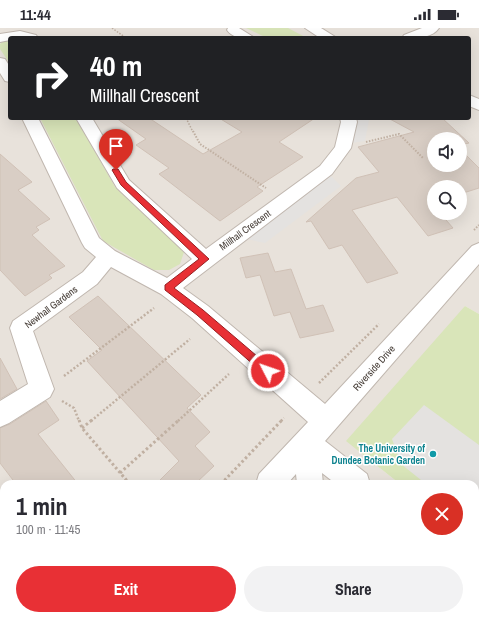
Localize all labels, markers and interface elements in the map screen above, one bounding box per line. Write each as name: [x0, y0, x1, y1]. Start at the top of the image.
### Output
text: 11:44: [20, 4, 51, 25]
text: 40 m: [90, 47, 142, 85]
icon: right: [24, 52, 76, 104]
text: Millhall Crescent: [90, 83, 199, 108]
pin: [99, 129, 133, 170]
map controls: [427, 132, 467, 220]
button: sound: [427, 132, 467, 172]
icon: arrive: [105, 135, 127, 157]
button: search: [427, 180, 467, 220]
street label: Millhall Crescent: [217, 207, 274, 253]
street label: Newhall Gardens: [22, 283, 80, 331]
street label: Riverside Drive: [350, 342, 398, 394]
position arrow: [247, 350, 289, 392]
place label: The University of Dundee Botanic Garden: [332, 442, 425, 467]
marker: The University of Dundee Botanic Garden: [428, 449, 438, 459]
text: 1 min: [16, 490, 67, 522]
button: close: [421, 493, 463, 535]
text: 100 m · 11:45: [16, 521, 80, 538]
button: Exit: [16, 566, 236, 612]
button: Share: [244, 566, 463, 612]

